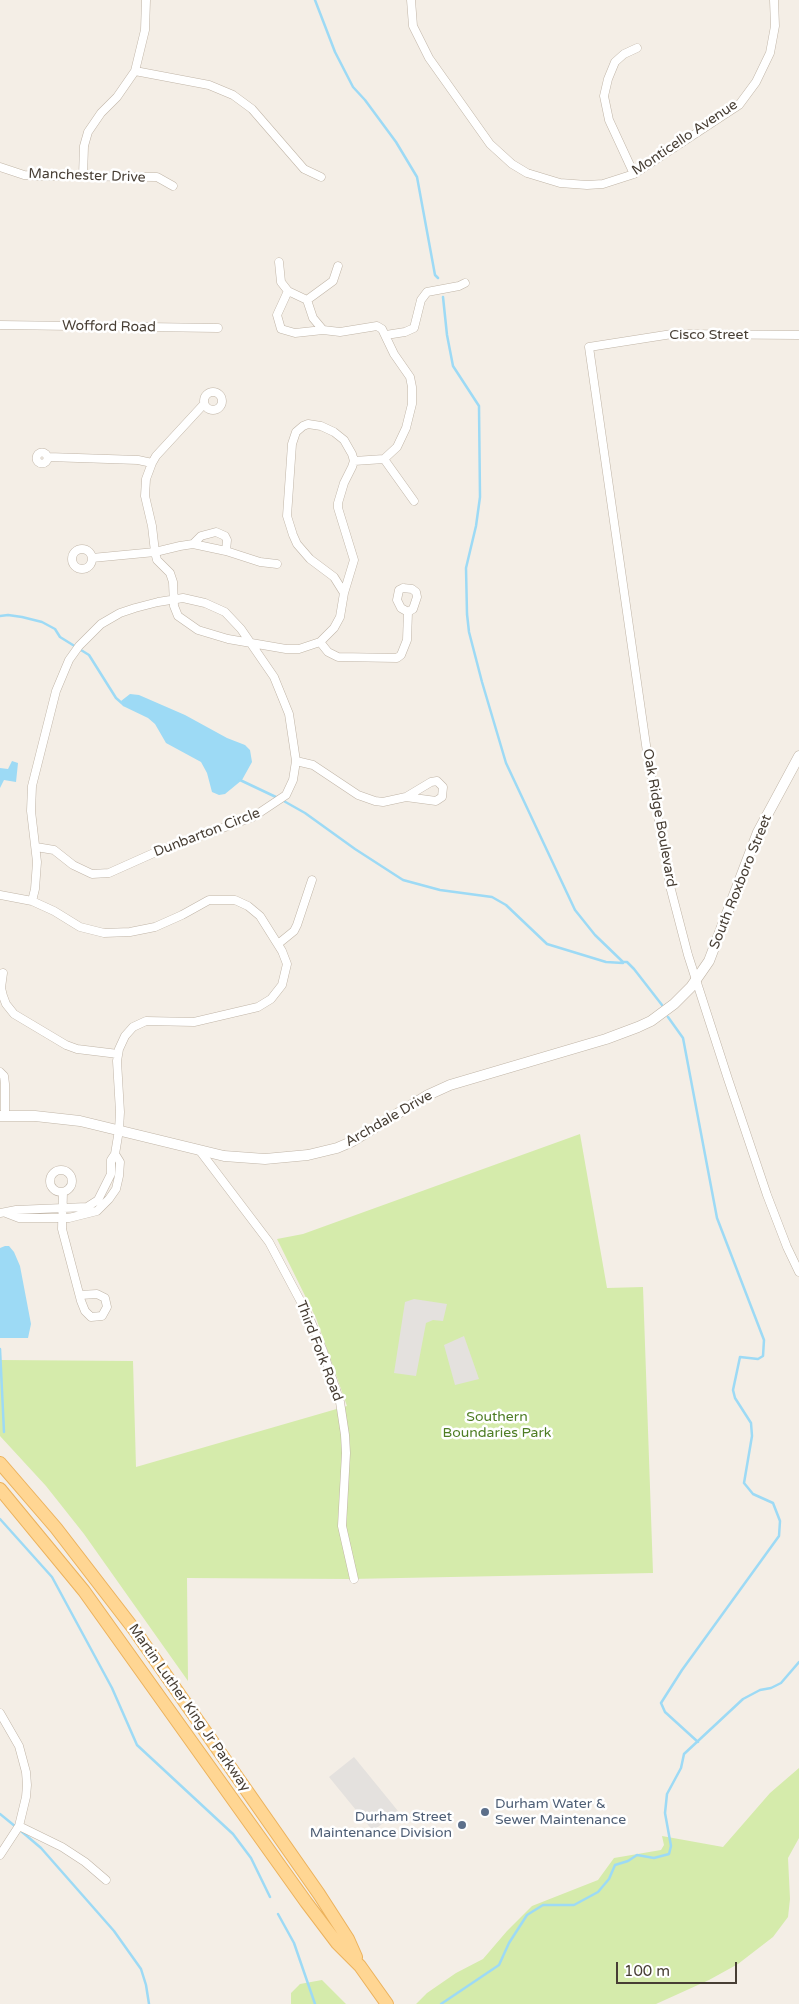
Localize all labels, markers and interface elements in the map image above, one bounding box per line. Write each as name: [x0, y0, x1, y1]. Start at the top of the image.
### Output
street label: Monticello Avenue: [629, 96, 741, 180]
street label: Manchester Drive: [28, 166, 146, 186]
street label: Wofford Road: [62, 318, 156, 336]
street label: Cisco Street: [669, 327, 749, 343]
street label: Oak Ridge Boulevard: [639, 747, 679, 889]
street label: Dunbarton Circle: [151, 805, 263, 861]
street label: South Roxboro Street: [706, 812, 776, 952]
street label: Archdale Drive: [342, 1087, 436, 1151]
street label: Third Fork Road: [292, 1298, 346, 1404]
park label: Southern Boundaries Park: [443, 1409, 551, 1441]
street label: Martin Luther King Jr Parkway: [125, 1621, 253, 1795]
place label: Durham Water & Sewer Maintenance: [495, 1796, 626, 1828]
marker: Durham Water & Sewer Maintenance: [479, 1806, 491, 1818]
place label: Durham Street Maintenance Division: [310, 1809, 452, 1841]
marker: Durham Street Maintenance Division: [456, 1819, 468, 1831]
scale bar: [619, 1952, 740, 1984]
text: 100 m: [624, 1962, 670, 1980]

